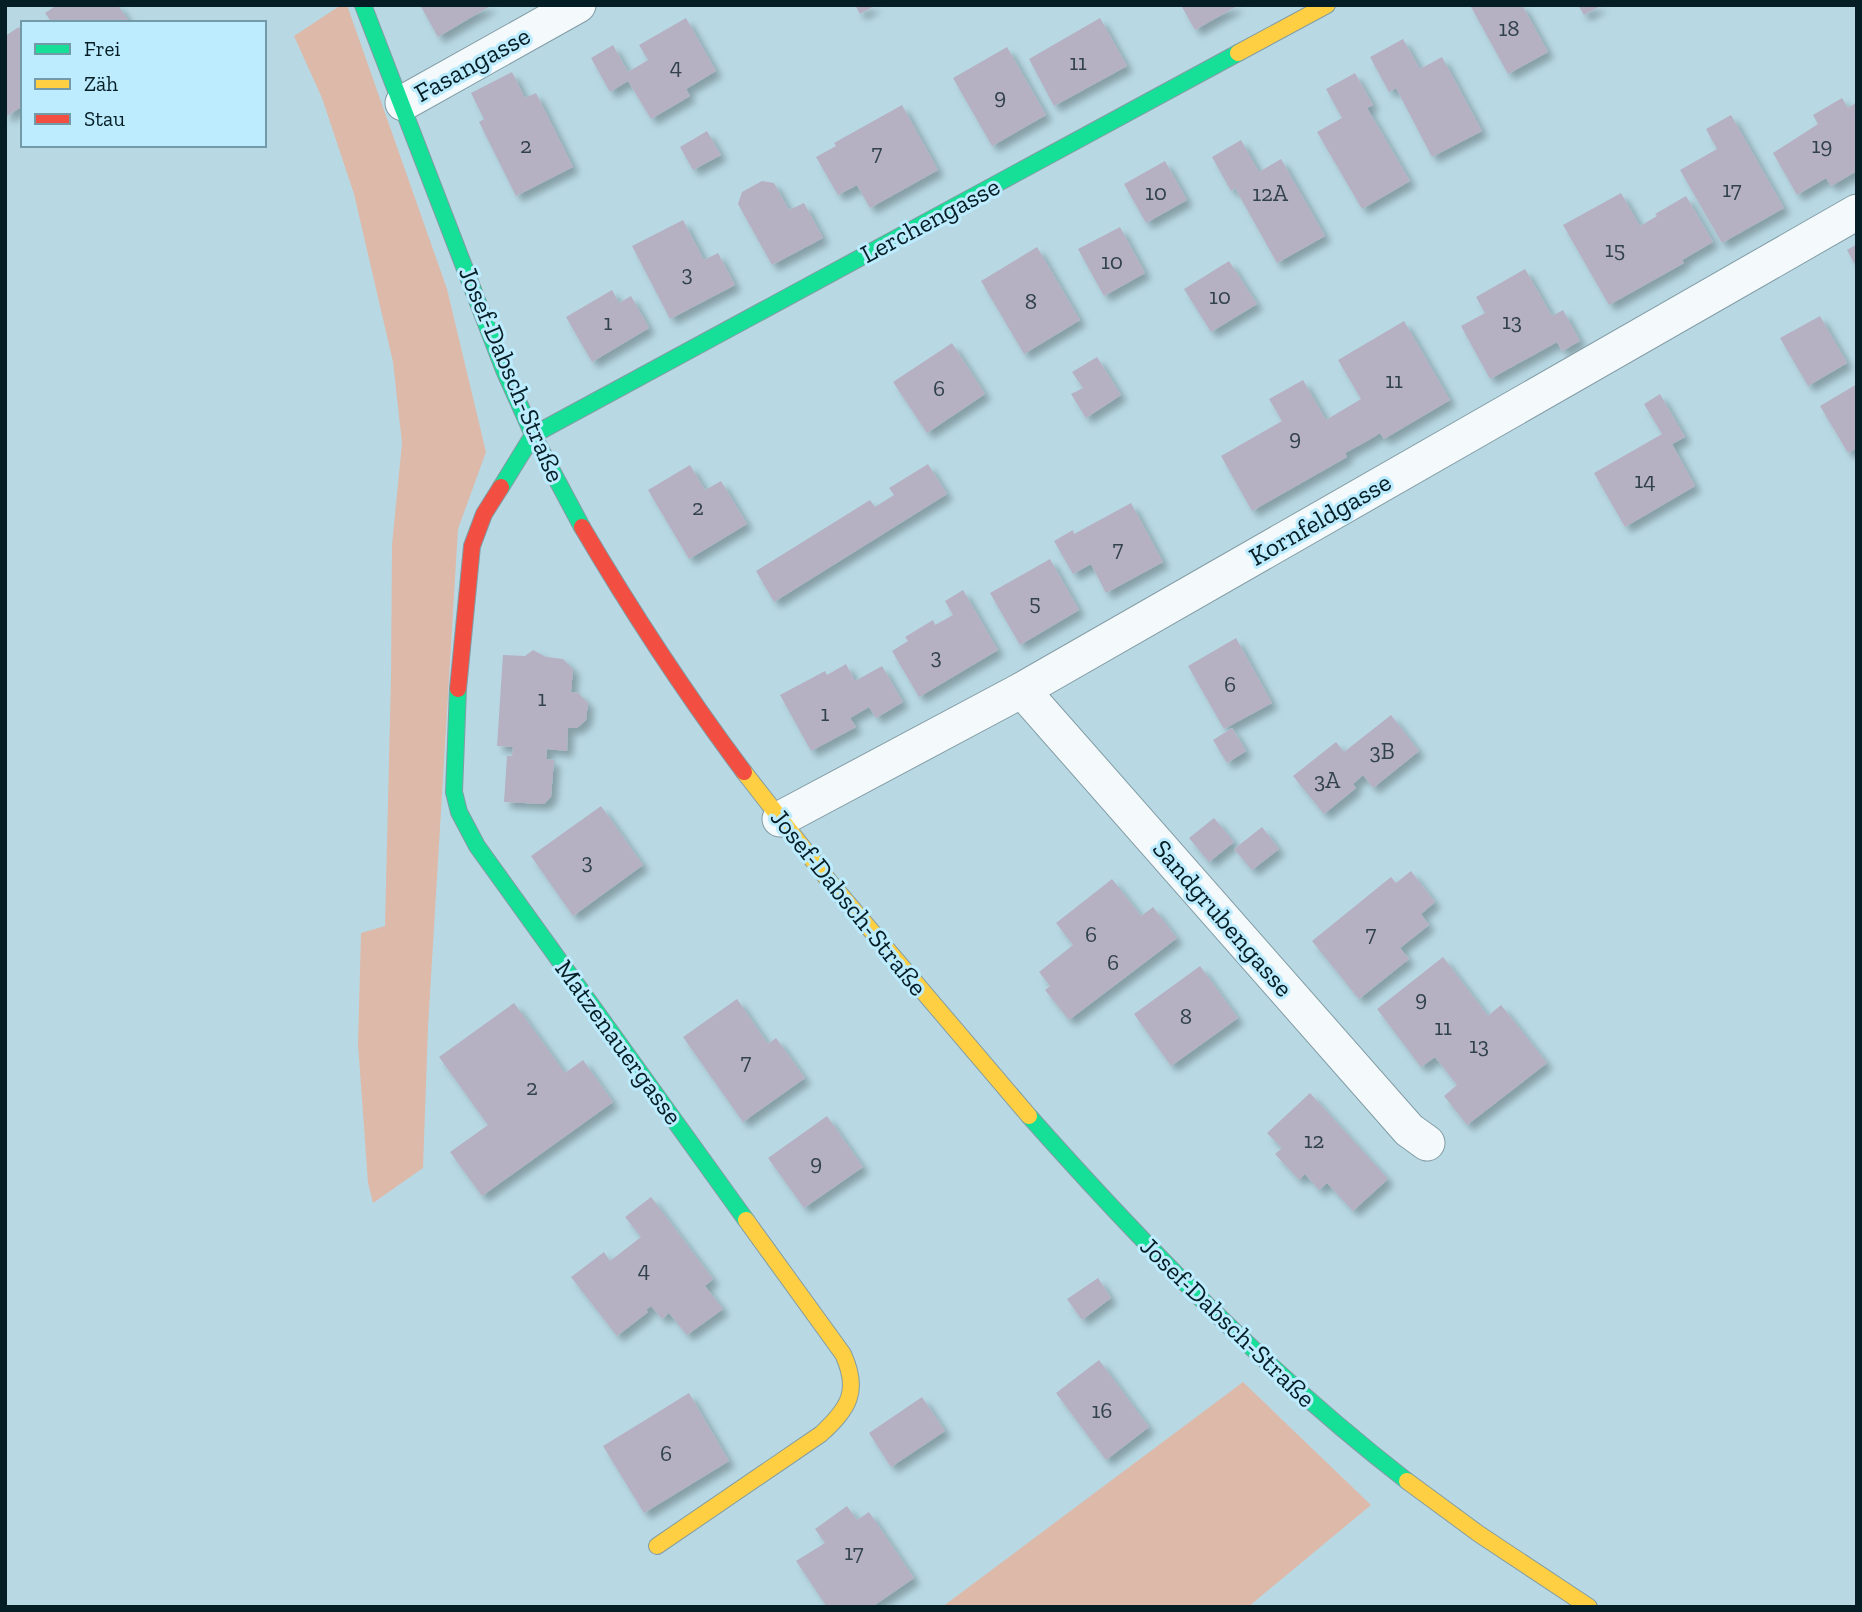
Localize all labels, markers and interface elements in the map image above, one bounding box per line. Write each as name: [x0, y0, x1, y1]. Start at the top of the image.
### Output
house number: 18: [1498, 14, 1520, 42]
street label: Fasangasse: [409, 19, 535, 109]
legend: [21, 21, 266, 147]
text: Frei: [84, 36, 120, 61]
house number: 11: [1069, 48, 1087, 76]
house number: 4: [670, 52, 682, 80]
text: Zäh: [84, 71, 118, 96]
house number: 9: [994, 82, 1006, 110]
text: Stau: [84, 106, 125, 131]
house number: 2: [520, 131, 532, 159]
house number: 19: [1811, 131, 1833, 159]
house number: 7: [872, 138, 883, 166]
street label: Lerchengasse: [855, 170, 1005, 270]
house number: 17: [1722, 175, 1742, 203]
house number: 10: [1145, 178, 1167, 206]
house number: 12A: [1252, 179, 1289, 207]
house number: 15: [1605, 235, 1625, 263]
house number: 10: [1101, 247, 1123, 275]
house number: 3: [681, 259, 693, 287]
street label: Josef-Dabsch-Straße: [452, 261, 572, 487]
house number: 10: [1209, 282, 1231, 310]
house number: 8: [1025, 287, 1037, 315]
house number: 13: [1502, 307, 1522, 335]
house number: 1: [604, 308, 613, 336]
house number: 11: [1385, 366, 1403, 394]
house number: 6: [933, 374, 945, 402]
house number: 9: [1289, 423, 1301, 451]
street label: Kornfeldgasse: [1243, 465, 1397, 573]
house number: 14: [1634, 466, 1656, 494]
house number: 2: [692, 493, 704, 521]
house number: 7: [1113, 534, 1124, 562]
house number: 5: [1029, 588, 1041, 616]
house number: 3: [930, 642, 942, 670]
house number: 6: [1224, 670, 1236, 698]
house number: 1: [538, 684, 547, 712]
house number: 1: [821, 699, 830, 727]
house number: 3B: [1369, 737, 1395, 765]
house number: 3A: [1314, 766, 1341, 794]
street label: Josef-Dabsch-Straße: [764, 802, 934, 1002]
street label: Sandgrubengasse: [1146, 833, 1300, 1003]
house number: 3: [581, 847, 593, 875]
house number: 7: [1366, 919, 1377, 947]
house number: 6: [1085, 920, 1097, 948]
house number: 6: [1107, 948, 1119, 976]
street label: Matzenauergasse: [548, 953, 690, 1131]
house number: 9: [1415, 984, 1427, 1012]
house number: 8: [1180, 1002, 1192, 1030]
house number: 11: [1434, 1013, 1452, 1041]
house number: 13: [1469, 1031, 1489, 1059]
house number: 7: [741, 1047, 752, 1075]
house number: 2: [526, 1073, 538, 1101]
house number: 12: [1304, 1126, 1324, 1154]
house number: 9: [810, 1148, 822, 1176]
street label: Josef-Dabsch-Straße: [1134, 1230, 1322, 1414]
house number: 4: [638, 1255, 650, 1283]
house number: 16: [1091, 1396, 1113, 1424]
house number: 6: [660, 1439, 672, 1467]
house number: 17: [844, 1538, 864, 1566]

